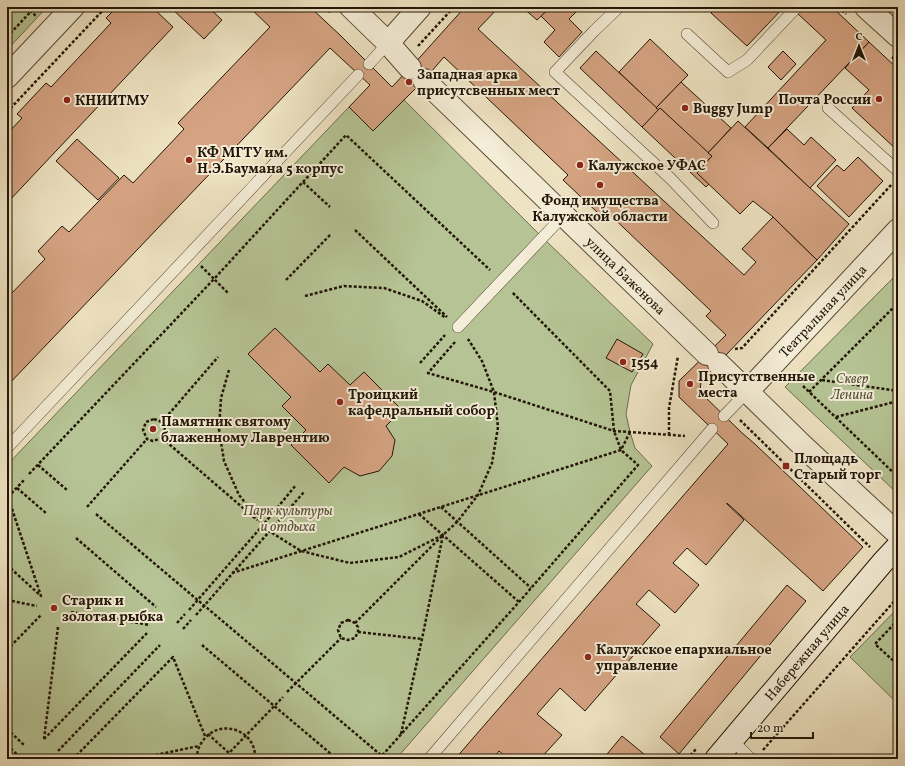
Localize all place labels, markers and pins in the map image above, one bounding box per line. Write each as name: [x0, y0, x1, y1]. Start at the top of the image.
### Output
place label: Западная арка присутсвенных мест: [417, 66, 560, 101]
marker: Западная арка присутсвенных мест: [404, 77, 414, 87]
place label: Почта России: [778, 91, 871, 110]
place label: КНИИТМУ: [75, 92, 150, 111]
marker: Почта России: [874, 94, 884, 104]
marker: КНИИТМУ: [62, 95, 72, 105]
place label: Buggy Jump: [693, 100, 773, 119]
marker: Buggy Jump: [680, 103, 690, 113]
place label: КФ МГТУ им. Н.Э.Баумана 5 корпус: [197, 144, 344, 179]
marker: КФ МГТУ им. Н.Э.Баумана 5 корпус: [184, 155, 194, 165]
place label: Калужское УФАС: [588, 157, 706, 176]
marker: Калужское УФАС: [575, 160, 585, 170]
marker: Фонд имущества Калужской области: [595, 180, 605, 190]
place label: Фонд имущества Калужской области: [532, 192, 668, 227]
place label: 1554: [631, 354, 659, 373]
marker: 1554: [618, 357, 628, 367]
place label: Присутственные места: [698, 368, 815, 403]
marker: Присутственные места: [685, 379, 695, 389]
place label: Троицкий кафедральный собор: [348, 386, 495, 421]
marker: Троицкий кафедральный собор: [335, 397, 345, 407]
place label: Памятник святому блаженному Лаврентию: [161, 413, 330, 448]
marker: Памятник святому блаженному Лаврентию: [148, 424, 158, 434]
place label: Площадь Старый торг: [794, 450, 881, 485]
marker: Площадь Старый торг: [781, 461, 791, 471]
place label: Старик и золотая рыбка: [62, 592, 164, 627]
marker: Старик и золотая рыбка: [49, 603, 59, 613]
place label: Калужское епархиальное управление: [596, 641, 772, 676]
marker: Калужское епархиальное управление: [583, 652, 593, 662]

